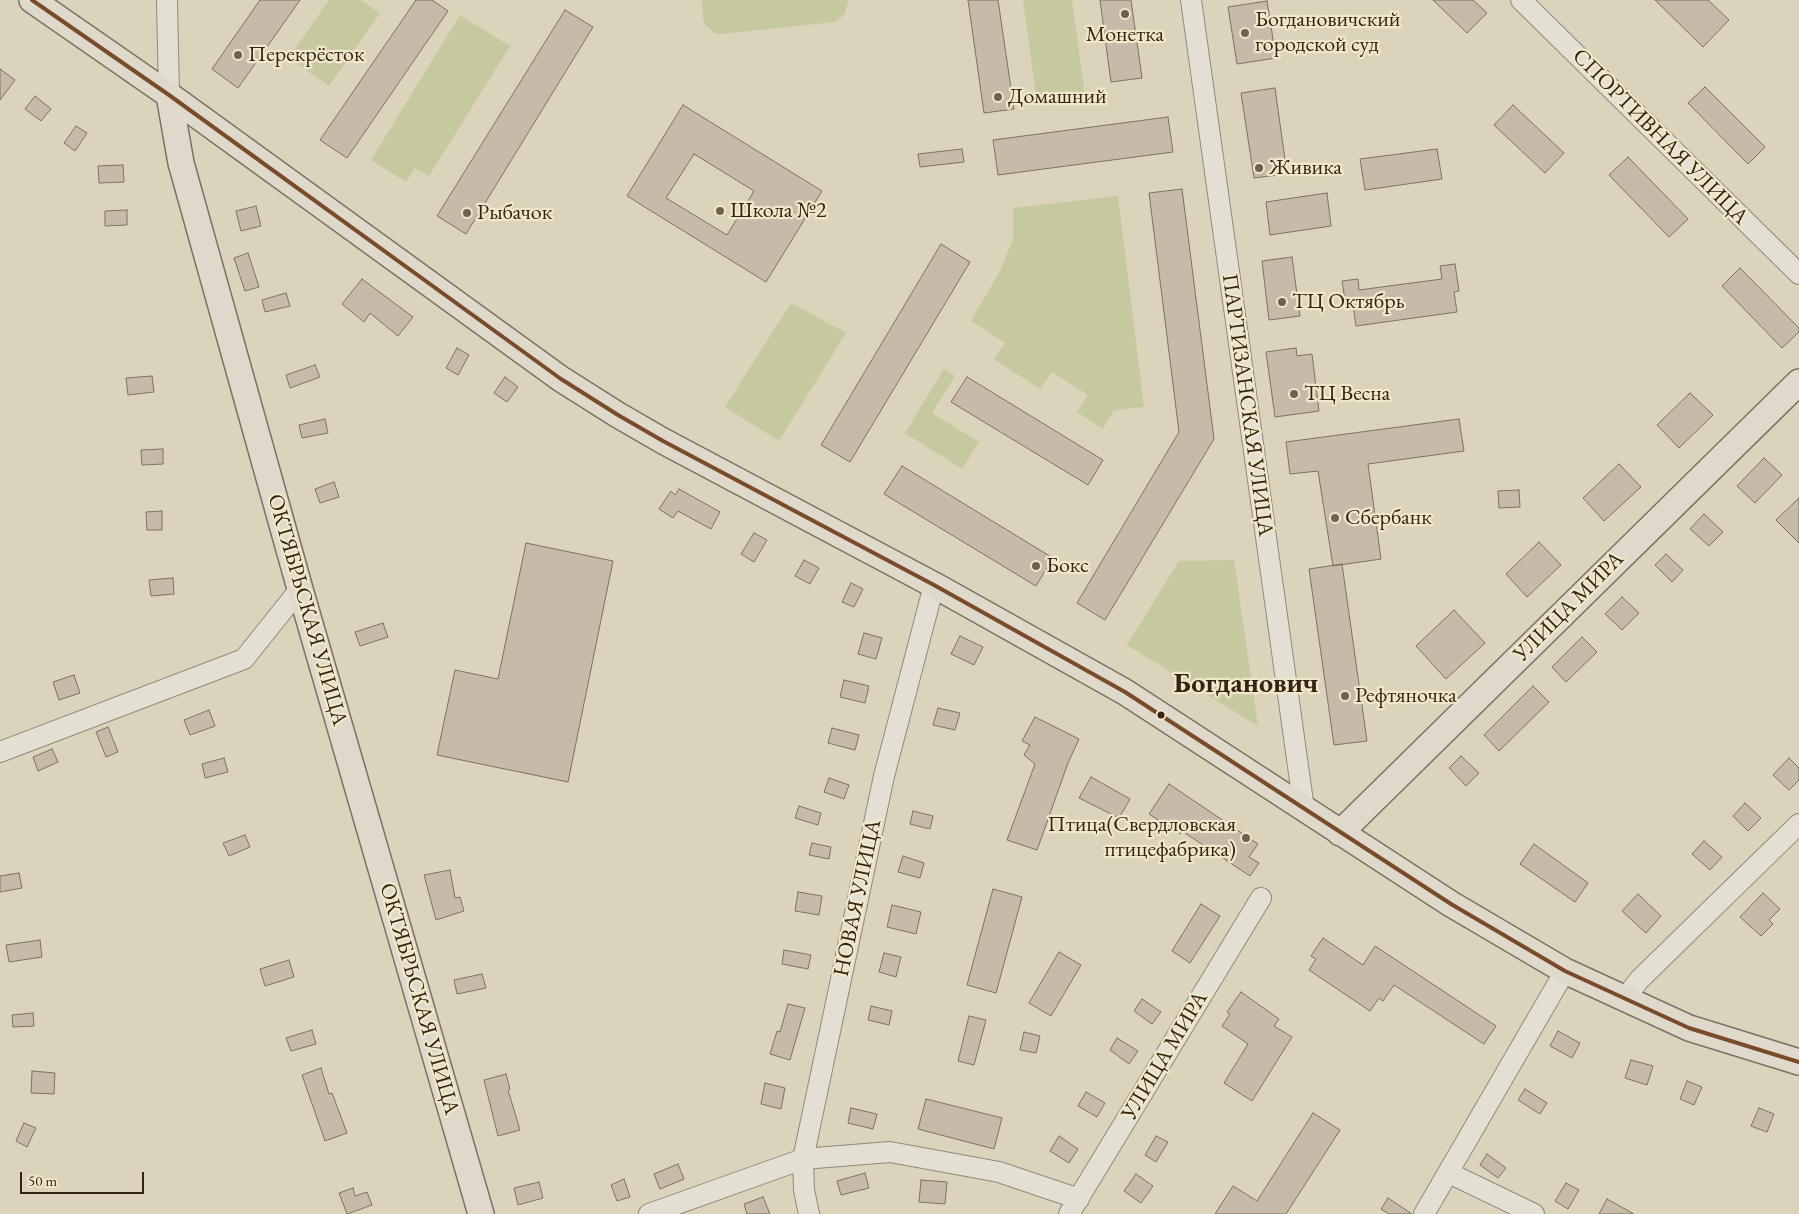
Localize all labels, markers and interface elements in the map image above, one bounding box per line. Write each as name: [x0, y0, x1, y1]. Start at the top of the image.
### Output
place label: Богдановичский городской суд: [1255, 7, 1400, 58]
marker: Монетка: [1119, 8, 1131, 20]
place label: Монетка: [1086, 22, 1164, 48]
marker: Богдановичский городской суд: [1239, 27, 1251, 39]
place label: Перекрёсток: [248, 42, 364, 68]
street label: СПОРТИВНАЯ УЛИЦА: [1566, 43, 1754, 231]
marker: Перекрёсток: [232, 49, 244, 61]
place label: Домашний: [1008, 84, 1107, 110]
marker: Домашний: [992, 91, 1004, 103]
place label: Живика: [1269, 155, 1342, 181]
marker: Живика: [1253, 162, 1265, 174]
place label: Школа №2: [730, 198, 827, 224]
place label: Рыбачок: [477, 200, 552, 226]
marker: Школа №2: [714, 205, 726, 217]
marker: Рыбачок: [461, 207, 473, 219]
street label: ПАРТИЗАНСКАЯ УЛИЦА: [1215, 272, 1279, 538]
place label: ТЦ Октябрь: [1292, 289, 1405, 315]
marker: ТЦ Октябрь: [1276, 296, 1288, 308]
place label: ТЦ Весна: [1304, 381, 1390, 407]
marker: ТЦ Весна: [1288, 388, 1300, 400]
street label: ОКТЯБРЬСКАЯ УЛИЦА: [261, 491, 353, 729]
place label: Сбербанк: [1345, 505, 1432, 531]
marker: Сбербанк: [1329, 512, 1341, 524]
street label: УЛИЦА МИРА: [1508, 546, 1630, 668]
place label: Бокс: [1046, 553, 1089, 579]
marker: Бокс: [1030, 560, 1042, 572]
district label: Богданович: [1174, 667, 1318, 701]
place label: Рефтяночка: [1355, 683, 1457, 709]
marker: Рефтяночка: [1339, 690, 1351, 702]
unlabelled marker: [1156, 710, 1166, 720]
place label: Птица(Свердловская птицефабрика): [1048, 812, 1236, 864]
street label: НОВАЯ УЛИЦА: [828, 817, 888, 979]
marker: Птица(Свердловская птицефабрика): [1240, 832, 1252, 844]
street label: ОКТЯБРЬСКАЯ УЛИЦА: [373, 880, 465, 1118]
street label: УЛИЦА МИРА: [1116, 987, 1214, 1125]
scale bar: [22, 1162, 146, 1194]
text: 50 m: [28, 1171, 57, 1190]

